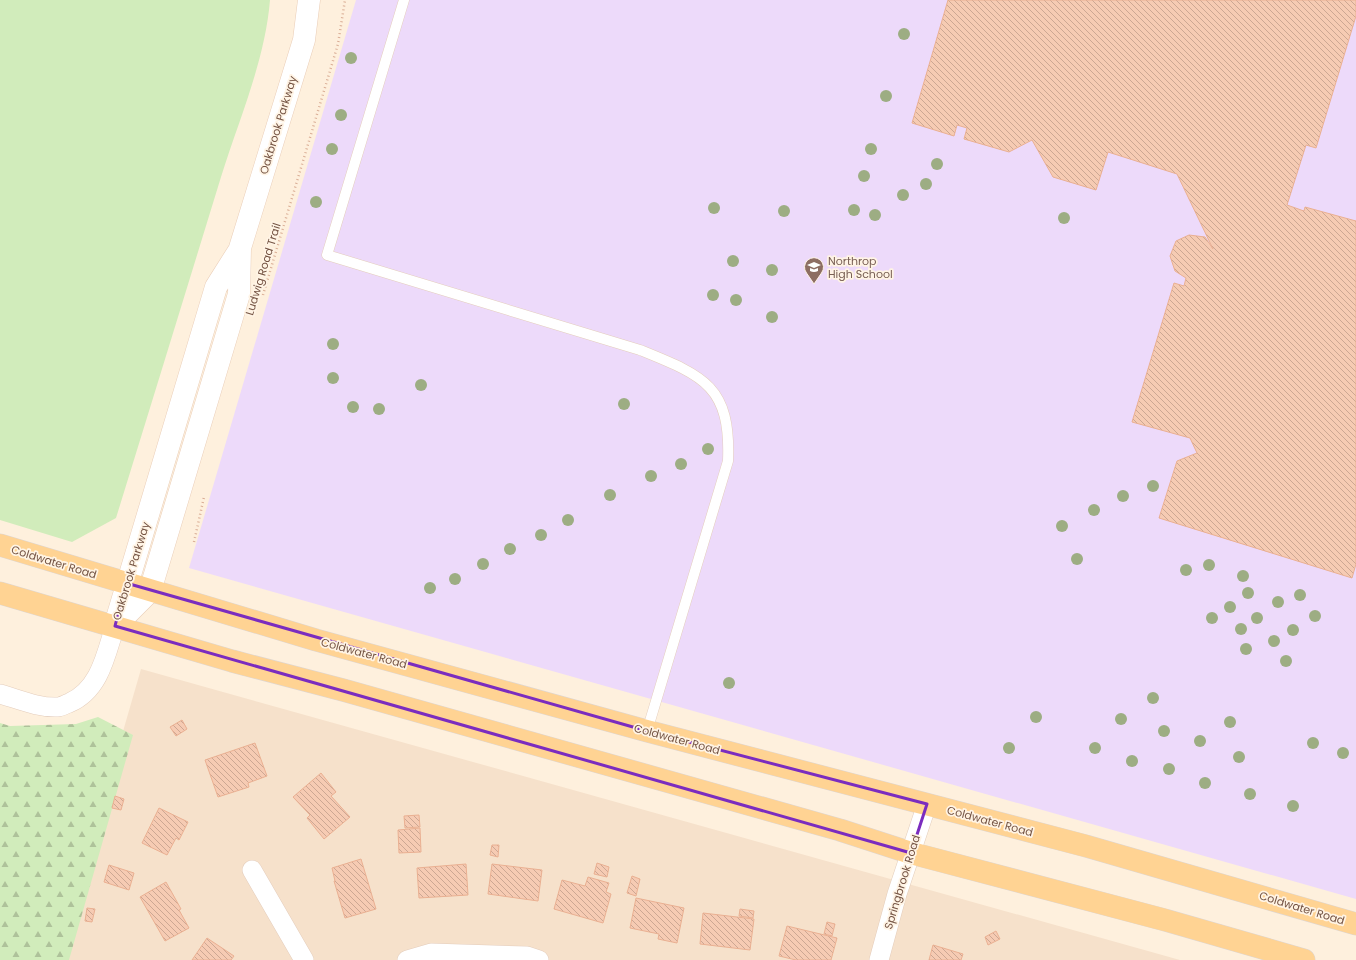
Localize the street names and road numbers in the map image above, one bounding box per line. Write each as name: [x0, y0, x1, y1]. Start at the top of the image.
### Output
street label: Oakbrook Parkway: [255, 73, 301, 176]
street label: Ludwig Road Trail: [241, 221, 285, 317]
street label: Oakbrook Parkway: [108, 519, 154, 622]
street label: Coldwater Road: [9, 541, 99, 583]
street label: Coldwater Road: [319, 634, 409, 672]
street label: Coldwater Road: [632, 720, 722, 758]
street label: Coldwater Road: [945, 802, 1035, 840]
street label: Springbrook Road: [880, 833, 924, 931]
street label: Coldwater Road: [1257, 887, 1347, 929]

